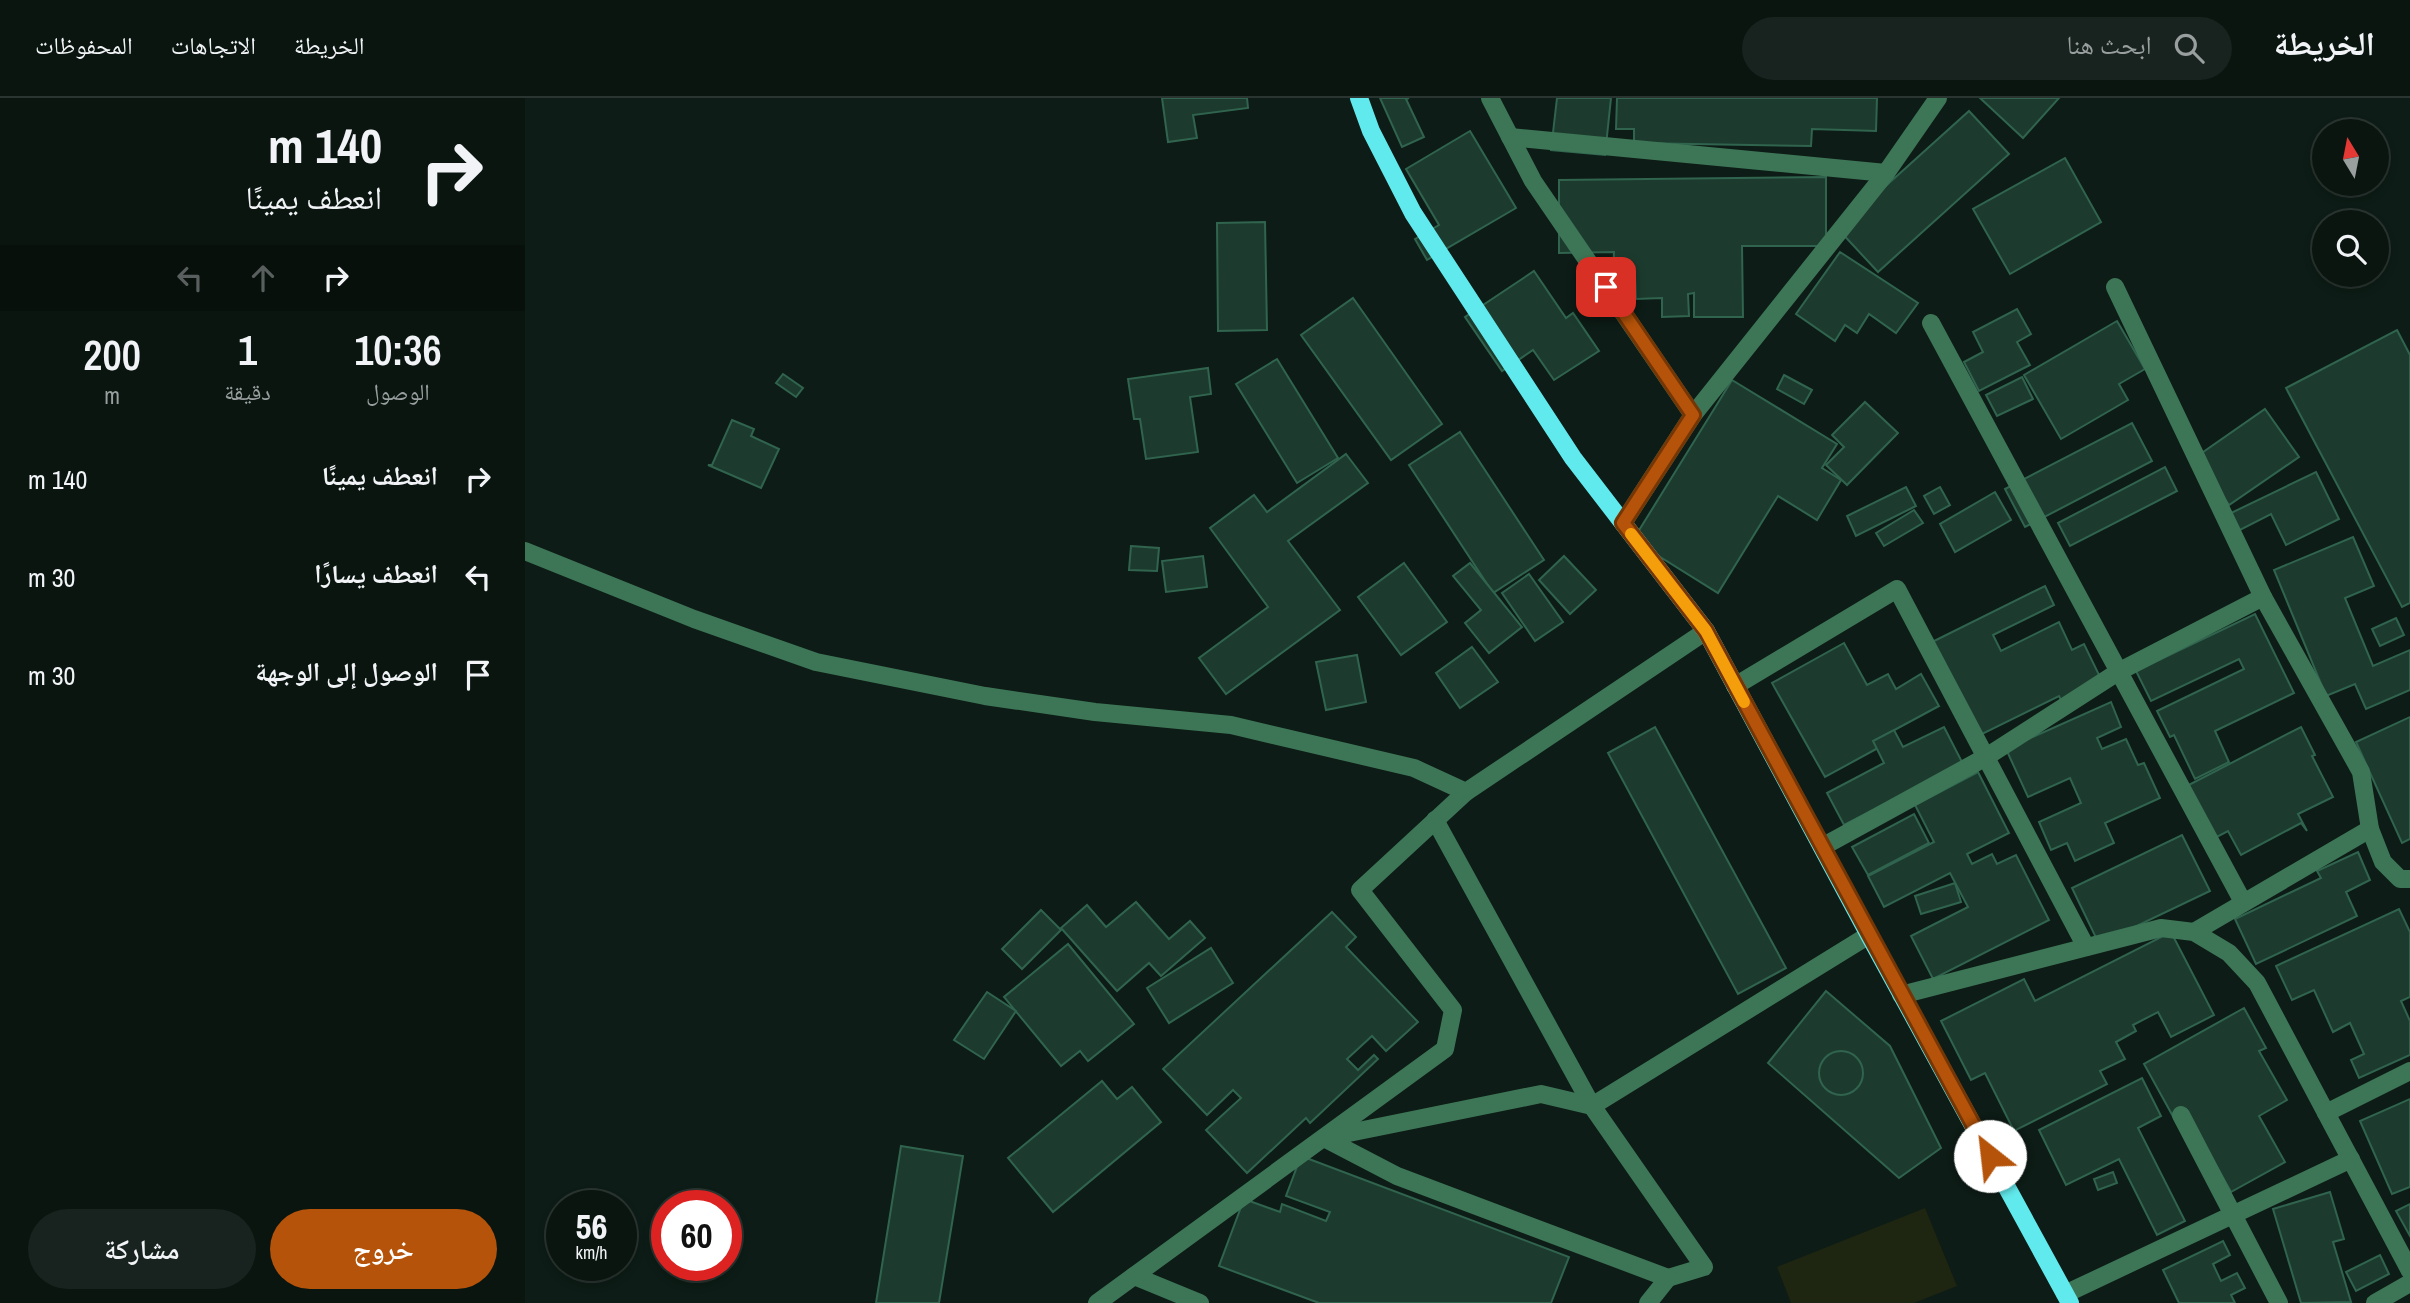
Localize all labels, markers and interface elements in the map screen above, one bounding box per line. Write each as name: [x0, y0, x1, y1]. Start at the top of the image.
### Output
search box: [1742, 17, 2232, 80]
text: الخريطة: [2274, 21, 2375, 65]
text: ابحث هنا: [2067, 27, 2152, 62]
text: المحفوظات: [35, 29, 133, 61]
text: الاتجاهات: [171, 29, 256, 61]
text: الخريطة: [294, 29, 365, 61]
icon: search: [2170, 29, 2208, 67]
text: 140 m: [268, 112, 382, 178]
north arrow: [2312, 119, 2389, 196]
map controls: [2312, 119, 2389, 287]
icon: right: [406, 126, 497, 217]
text: انعطف يمينًا: [246, 176, 382, 219]
button: search: [2312, 210, 2389, 287]
pin: [1576, 257, 1636, 317]
icon: left: [171, 259, 209, 297]
icon: ahead: [244, 259, 282, 297]
icon: right: [317, 259, 355, 297]
icon: arrive: [1587, 268, 1625, 306]
text: 1: [238, 322, 257, 378]
text: 10:36: [354, 322, 442, 378]
text: 200: [83, 327, 141, 383]
text: دقيقة: [224, 376, 271, 407]
text: الوصول: [366, 376, 430, 407]
text: m: [104, 380, 120, 411]
text: انعطف يمينًا: [322, 458, 438, 493]
icon: right: [459, 460, 497, 498]
text: 140 m: [28, 462, 87, 497]
text: انعطف يسارًا: [314, 556, 438, 591]
icon: left: [459, 558, 497, 596]
text: 30 m: [28, 560, 75, 595]
text: الوصول إلى الوجهة: [255, 654, 438, 689]
icon: arrive: [459, 656, 497, 694]
text: 30 m: [28, 658, 75, 693]
position arrow: [1953, 1119, 2027, 1193]
speed limit sign: 60: [651, 1190, 742, 1281]
text: 56: [576, 1203, 607, 1250]
button: مشاركة: [28, 1209, 256, 1289]
button: خروج: [270, 1209, 497, 1289]
text: km/h: [576, 1240, 608, 1265]

